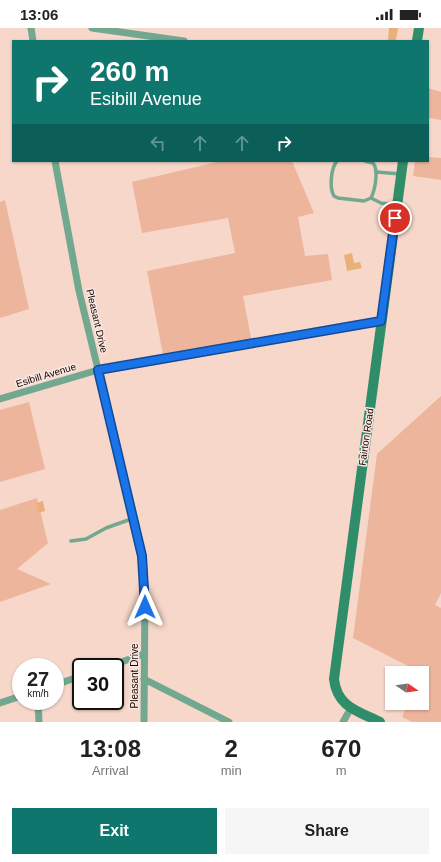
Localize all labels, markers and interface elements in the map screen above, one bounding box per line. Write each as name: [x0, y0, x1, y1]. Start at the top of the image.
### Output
text: 13:06: [20, 6, 58, 23]
icon: right: [24, 56, 76, 108]
text: 260 m: [90, 56, 169, 87]
text: Esibill Avenue: [90, 89, 202, 109]
icon: left: [147, 132, 169, 154]
icon: ahead: [189, 132, 211, 154]
icon: ahead: [231, 132, 253, 154]
icon: right: [273, 132, 295, 154]
pin: [378, 201, 412, 235]
icon: arrive: [384, 207, 406, 229]
street label: Pleasant Drive: [84, 288, 110, 354]
street label: Esibill Avenue: [15, 361, 78, 389]
street label: Fairton Road: [357, 408, 375, 466]
position arrow: [124, 586, 166, 628]
street label: Pleasant Drive: [129, 643, 140, 709]
speed limit sign: 30: [72, 658, 124, 710]
north arrow: [385, 666, 429, 710]
map controls: [385, 666, 429, 710]
text: 27: [27, 668, 49, 690]
text: km/h: [27, 688, 49, 699]
text: 13:08: [80, 735, 141, 762]
text: 2: [224, 735, 238, 762]
text: 670: [321, 735, 361, 762]
text: Arrival: [92, 763, 129, 778]
text: min: [221, 763, 242, 778]
text: m: [336, 763, 347, 778]
button: Exit: [12, 808, 217, 854]
button: Share: [225, 808, 429, 854]

